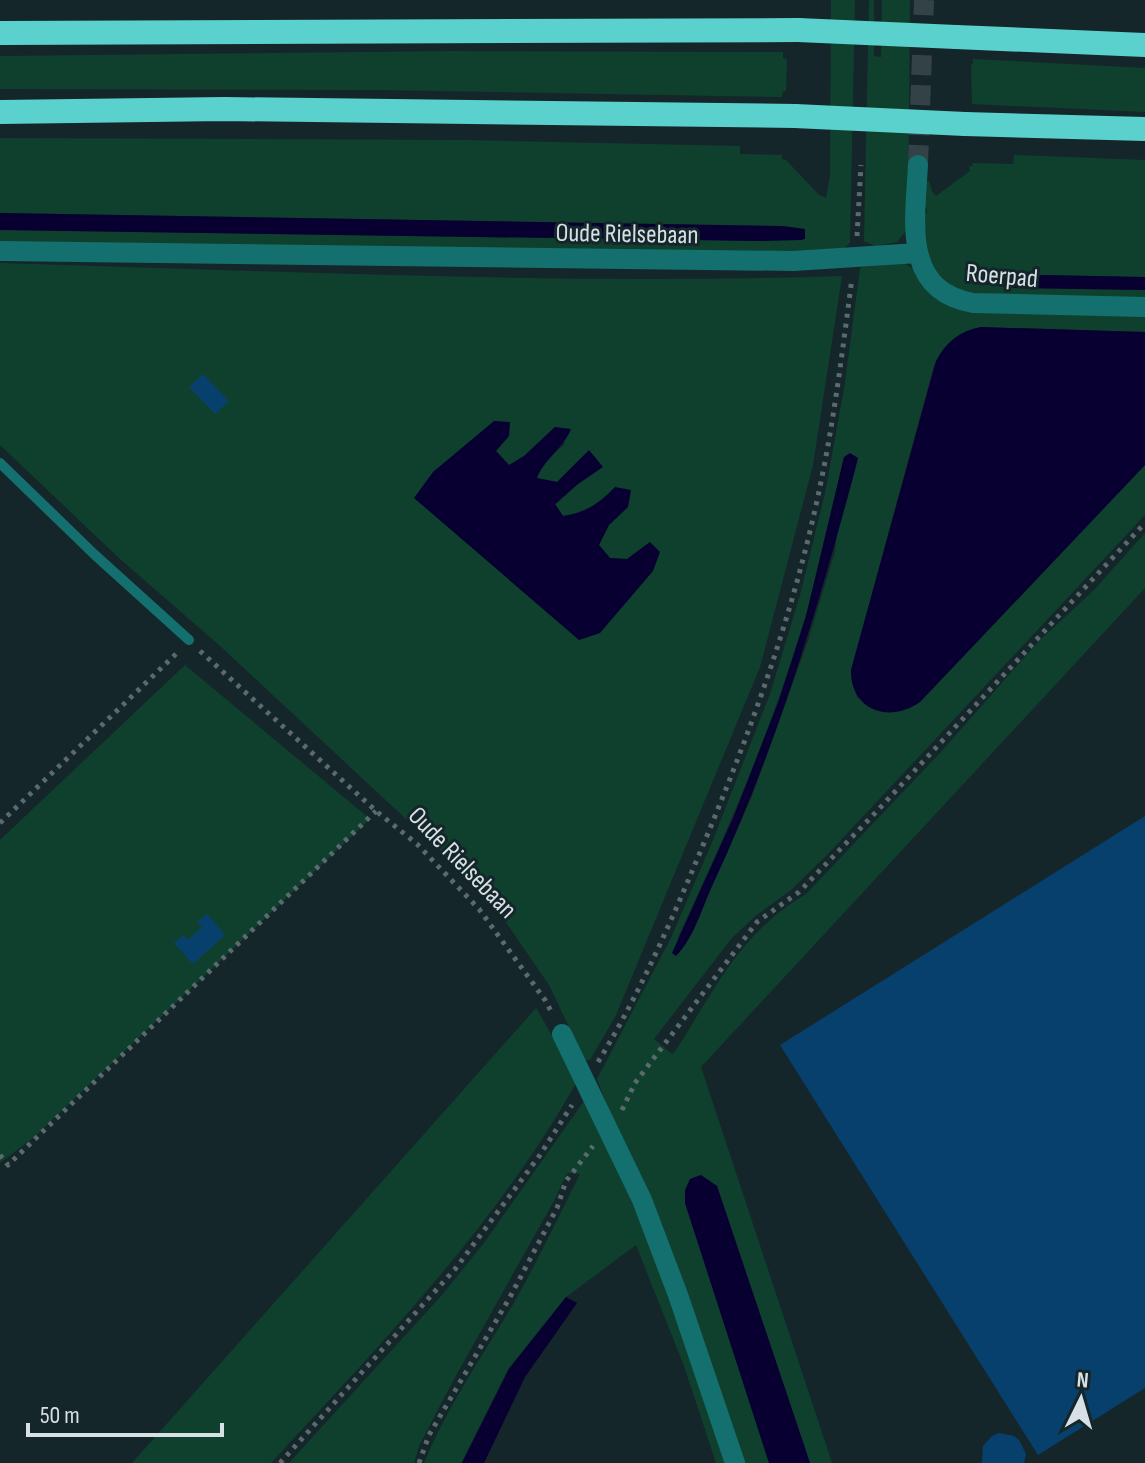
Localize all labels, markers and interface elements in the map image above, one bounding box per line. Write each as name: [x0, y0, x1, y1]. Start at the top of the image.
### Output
street label: Oude Rielsebaan: [555, 218, 699, 251]
street label: Roerpad: [965, 258, 1039, 295]
street label: Oude Rielsebaan: [401, 801, 523, 925]
north arrow: [1041, 1359, 1121, 1439]
text: N: [1076, 1367, 1090, 1395]
scale bar: [28, 1387, 222, 1437]
text: 50 m: [40, 1401, 80, 1430]

